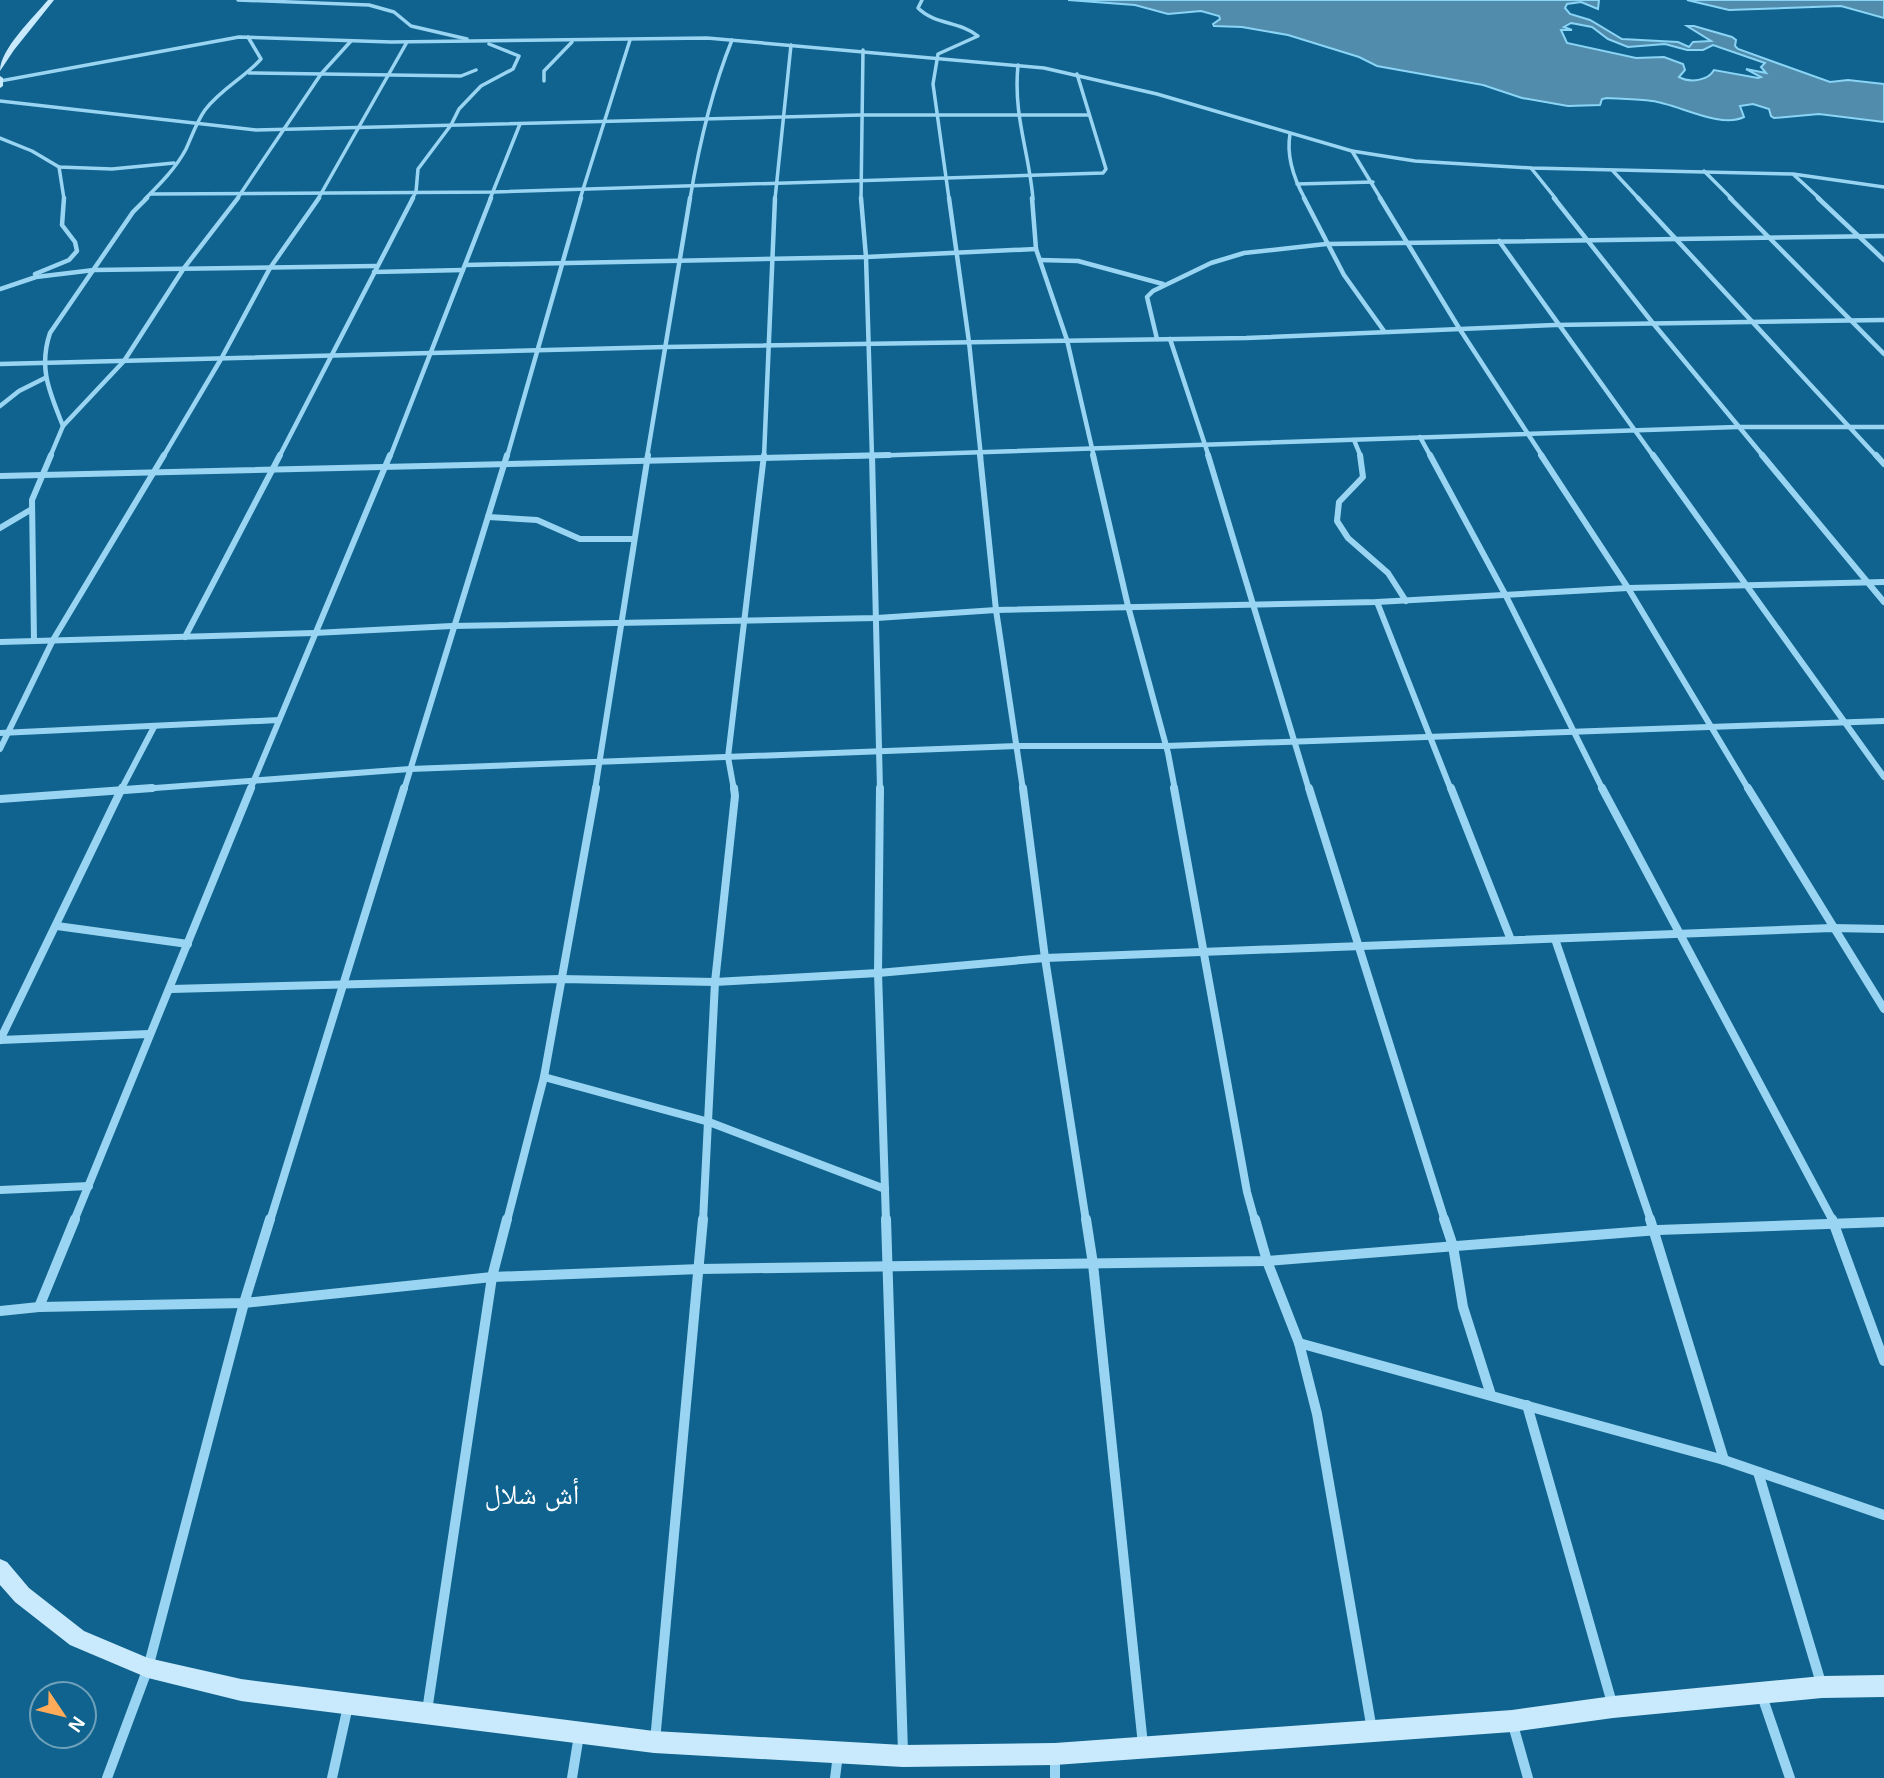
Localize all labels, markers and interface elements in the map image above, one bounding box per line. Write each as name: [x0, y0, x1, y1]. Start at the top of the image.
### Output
district label: أش شلال: [485, 1477, 579, 1512]
north arrow: [28, 1680, 98, 1750]
text: N: [64, 1713, 89, 1736]

